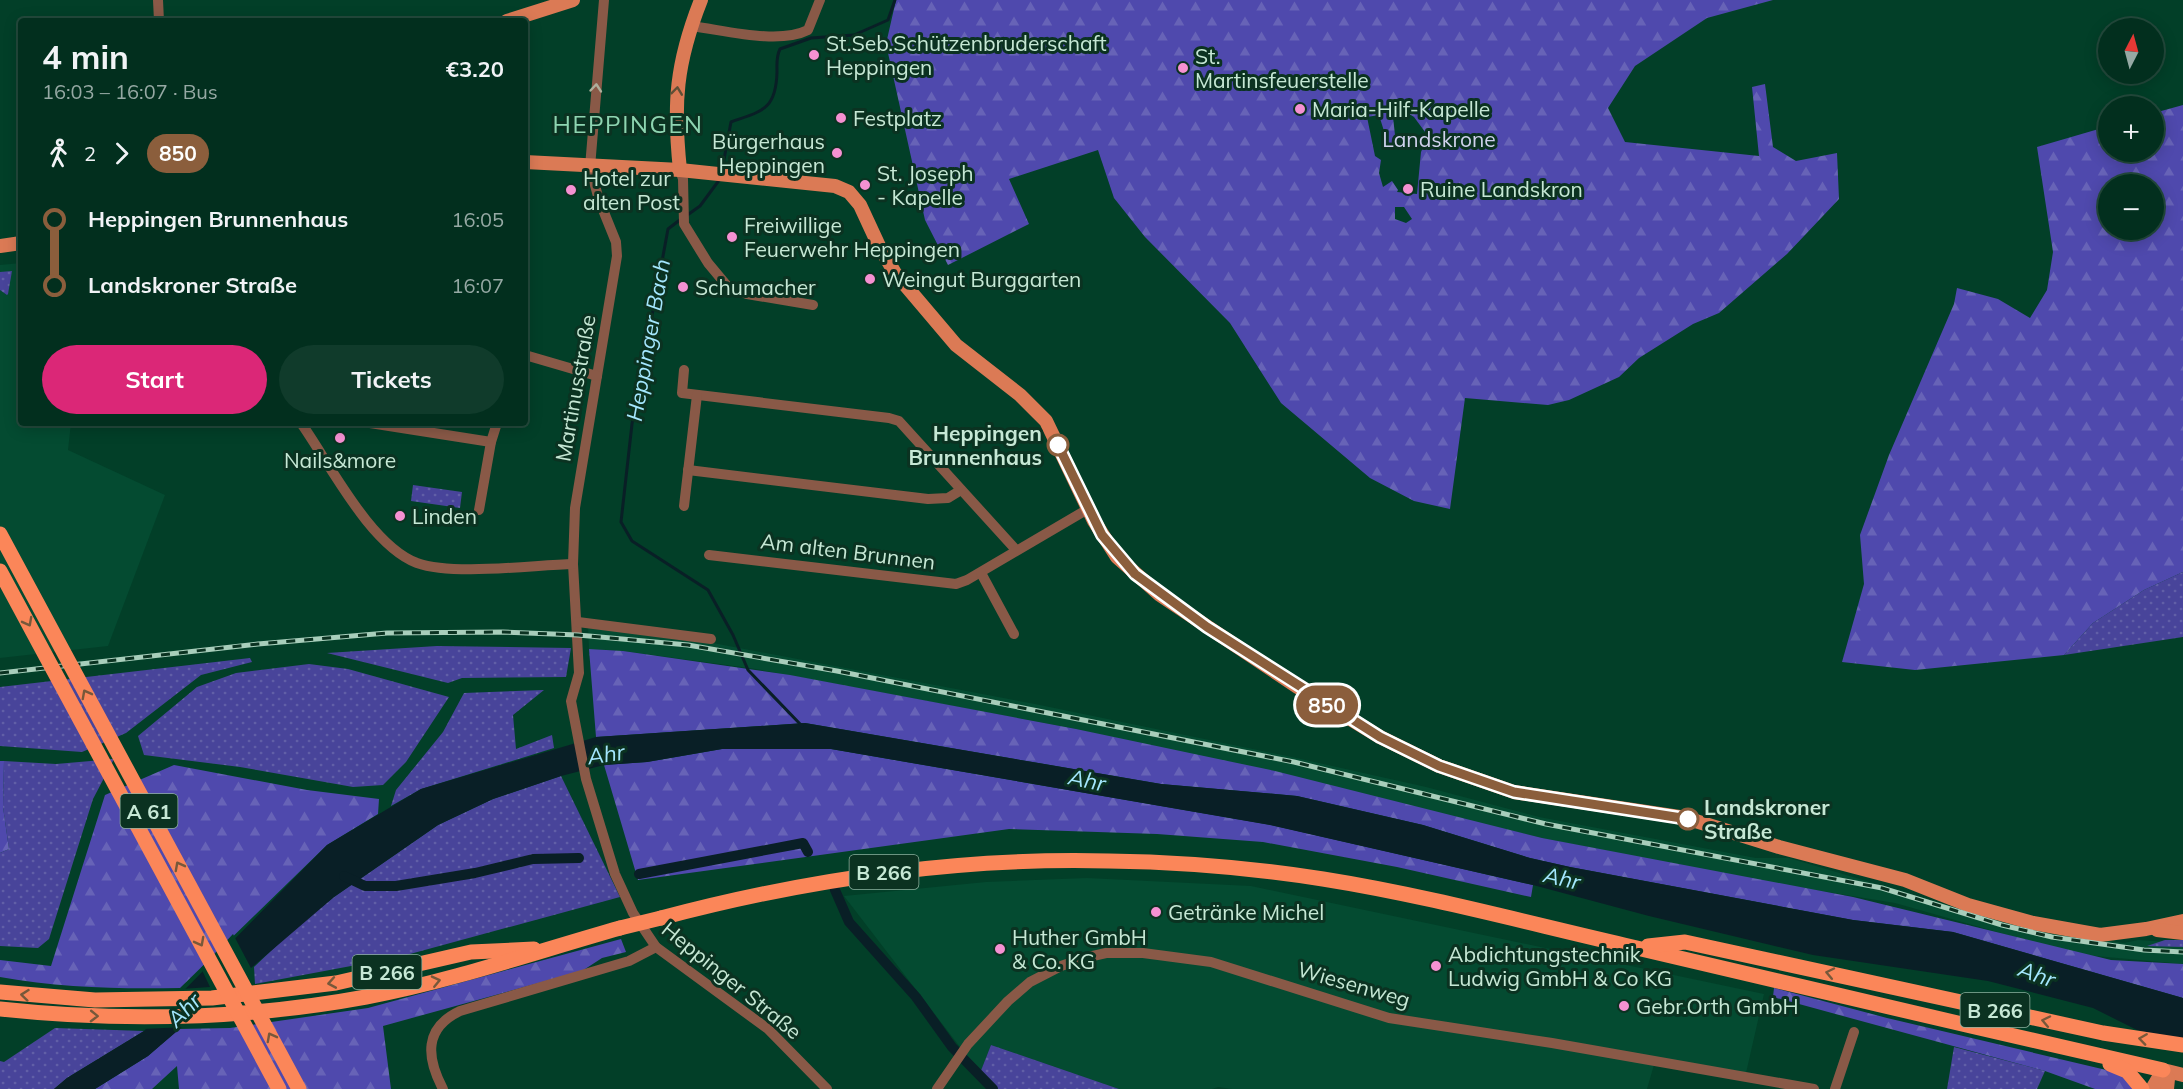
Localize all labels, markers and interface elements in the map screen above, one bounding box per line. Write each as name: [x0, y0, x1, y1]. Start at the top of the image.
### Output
north arrow: [2098, 18, 2164, 84]
map controls: [2098, 18, 2164, 240]
place label: St.Seb.Schützenbruderschaft Heppingen: [826, 30, 1107, 80]
text: 4 min: [42, 36, 129, 77]
place label: St. Martinsfeuerstelle: [1195, 43, 1369, 93]
marker: St.Seb.Schützenbruderschaft Heppingen: [807, 48, 821, 62]
text: €3.20: [446, 55, 504, 83]
marker: St. Martinsfeuerstelle: [1176, 61, 1190, 75]
text: 16:03 – 16:07 · Bus: [42, 79, 218, 104]
one-way arrow: [589, 83, 602, 92]
one-way arrow: [670, 87, 683, 96]
place label: Maria-Hilf-Kapelle: [1312, 96, 1490, 122]
button: +: [2098, 96, 2164, 162]
marker: Maria-Hilf-Kapelle: [1293, 102, 1307, 116]
place label: Festplatz: [853, 105, 942, 131]
district label: HEPPINGEN: [553, 109, 703, 139]
marker: Festplatz: [834, 111, 848, 125]
park label: Landskrone: [1382, 126, 1496, 152]
place label: Bürgerhaus Heppingen: [712, 128, 825, 178]
icon: walk: [42, 137, 75, 170]
icon: forward: [105, 137, 138, 170]
text: 850: [159, 140, 197, 166]
text: 2: [84, 141, 96, 166]
marker: Bürgerhaus Heppingen: [830, 146, 844, 160]
place label: St. Joseph - Kapelle: [877, 160, 974, 210]
place label: Hotel zur alten Post: [583, 165, 680, 215]
button: −: [2098, 174, 2164, 240]
place label: Ruine Landskron: [1420, 176, 1583, 202]
marker: St. Joseph - Kapelle: [858, 178, 872, 192]
marker: Ruine Landskron: [1401, 182, 1415, 196]
marker: Hotel zur alten Post: [564, 183, 578, 197]
text: Heppingen Brunnenhaus: [88, 205, 348, 233]
text: 16:05: [451, 207, 504, 232]
place label: Freiwillige Feuerwehr Heppingen: [744, 212, 960, 262]
marker: Freiwillige Feuerwehr Heppingen: [725, 230, 739, 244]
water label: Heppinger Bach: [620, 257, 676, 423]
place label: Weingut Burggarten: [882, 266, 1081, 292]
text: Landskroner Straße: [88, 271, 297, 299]
marker: Weingut Burggarten: [863, 272, 877, 286]
text: 16:07: [451, 273, 504, 298]
place label: Schumacher: [695, 274, 816, 300]
marker: Schumacher: [676, 280, 690, 294]
street label: Martinusstraße: [549, 313, 601, 463]
button: Start: [42, 345, 267, 414]
button: Tickets: [279, 345, 504, 414]
place label: Heppingen Brunnenhaus: [909, 420, 1042, 470]
marker: Nails&more: [333, 431, 347, 445]
marker: Heppingen Brunnenhaus: [1047, 434, 1069, 456]
place label: Nails&more: [284, 447, 396, 473]
place label: Linden: [412, 503, 477, 529]
marker: Linden: [393, 509, 407, 523]
street label: Am alten Brunnen: [759, 527, 937, 575]
one-way arrow: [21, 616, 32, 627]
line badge: 850: [1292, 686, 1362, 724]
one-way arrow: [82, 690, 93, 700]
text: 850: [1308, 692, 1346, 718]
water label: Ahr: [585, 737, 627, 771]
water label: Ahr: [1065, 762, 1109, 798]
road number: A 61: [120, 794, 178, 828]
place label: Landskroner Straße: [1704, 794, 1830, 844]
marker: Landskroner Straße: [1677, 808, 1699, 830]
road number: B 266: [850, 855, 918, 889]
water label: Ahr: [1540, 860, 1584, 896]
one-way arrow: [175, 862, 186, 872]
place label: Getränke Michel: [1168, 899, 1324, 925]
marker: Getränke Michel: [1149, 905, 1163, 919]
street label: Heppinger Straße: [657, 916, 807, 1044]
place label: Huther GmbH & Co. KG: [1012, 924, 1147, 974]
one-way arrow: [193, 936, 204, 946]
place label: Abdichtungstechnik Ludwig GmbH & Co KG: [1448, 941, 1672, 991]
marker: Huther GmbH & Co. KG: [993, 942, 1007, 956]
water label: Ahr: [2014, 954, 2060, 994]
road number: B 266: [352, 955, 422, 989]
street label: Wiesenweg: [1295, 956, 1413, 1012]
marker: Abdichtungstechnik Ludwig GmbH & Co KG: [1429, 959, 1443, 973]
one-way arrow: [1825, 968, 1835, 981]
one-way arrow: [431, 975, 441, 988]
one-way arrow: [327, 976, 337, 989]
water label: Ahr: [160, 986, 208, 1034]
one-way arrow: [20, 989, 29, 1001]
place label: Gebr.Orth GmbH: [1636, 993, 1799, 1019]
road number: B 266: [1960, 993, 2030, 1027]
marker: Gebr.Orth GmbH: [1617, 999, 1631, 1013]
one-way arrow: [90, 1010, 99, 1023]
one-way arrow: [2041, 1015, 2051, 1028]
one-way arrow: [267, 1033, 278, 1044]
one-way arrow: [2138, 1034, 2148, 1046]

